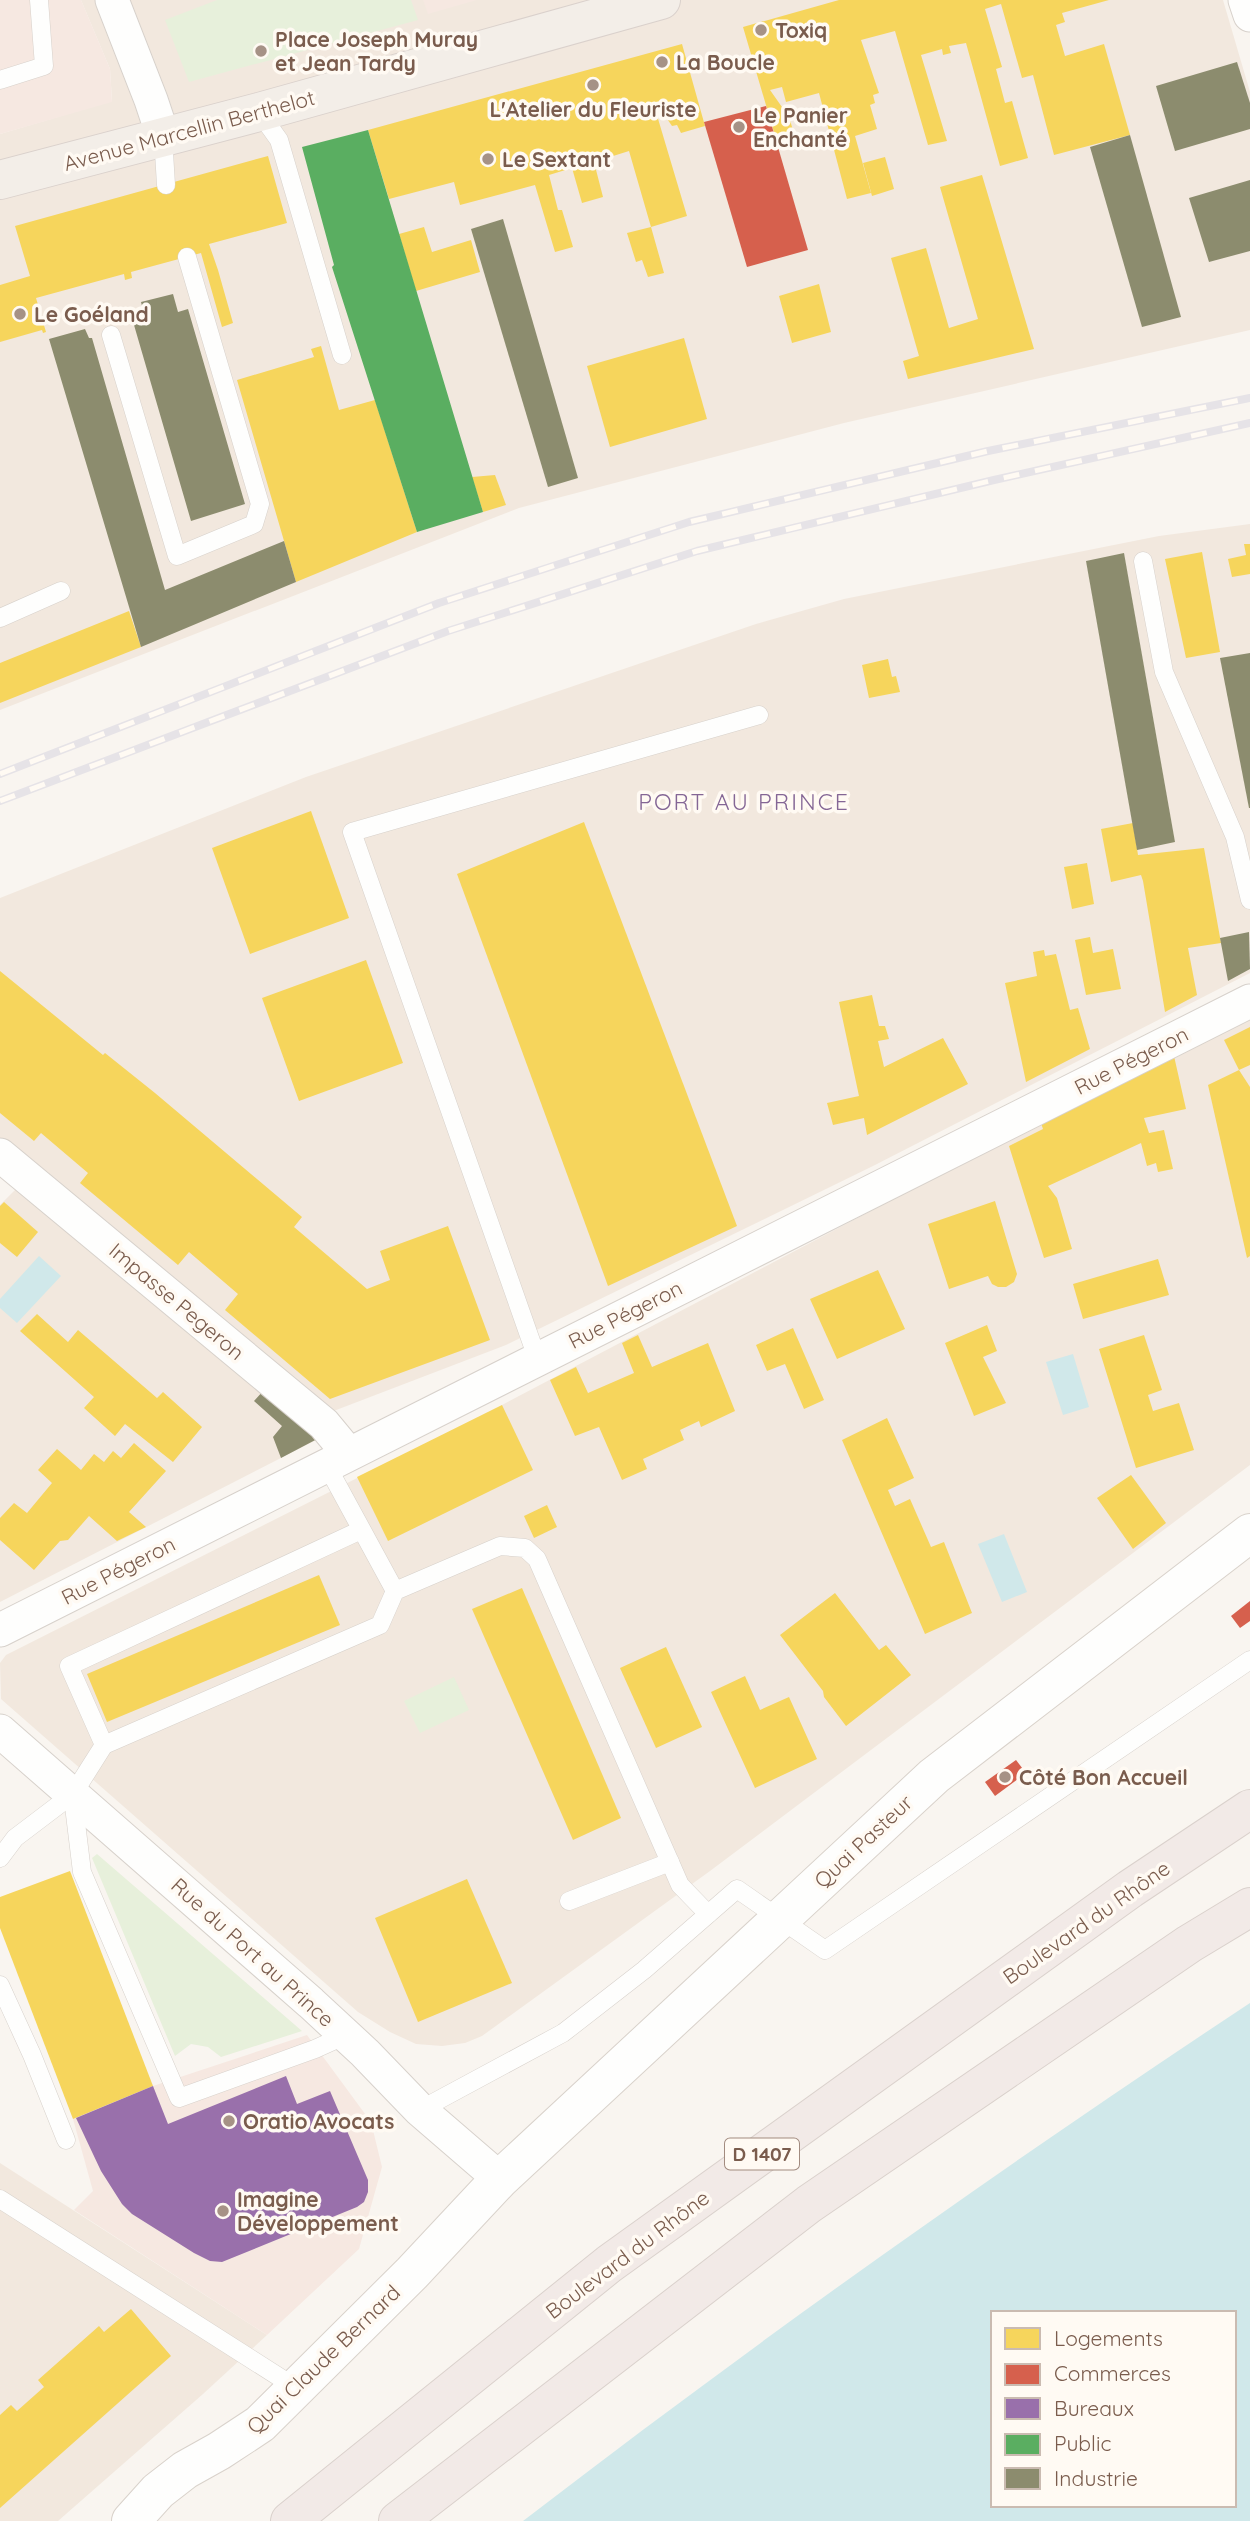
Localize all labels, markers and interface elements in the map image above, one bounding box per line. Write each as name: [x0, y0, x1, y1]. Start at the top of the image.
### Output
place label: Toxiq: [775, 17, 827, 43]
marker: Toxiq: [753, 22, 769, 38]
place label: Place Joseph Muray et Jean Tardy: [275, 26, 478, 76]
marker: Place Joseph Muray et Jean Tardy: [253, 43, 269, 59]
place label: La Boucle: [676, 49, 775, 75]
marker: La Boucle: [654, 54, 670, 70]
marker: L'Atelier du Fleuriste: [585, 77, 601, 93]
street label: Avenue Marcellin Berthelot: [61, 84, 317, 176]
place label: L'Atelier du Fleuriste: [489, 96, 697, 122]
place label: Le Panier Enchanté: [753, 102, 848, 152]
marker: Le Panier Enchanté: [731, 119, 747, 135]
place label: Le Sextant: [502, 146, 611, 172]
marker: Le Sextant: [480, 151, 496, 167]
place label: Le Goéland: [34, 301, 149, 327]
marker: Le Goéland: [12, 306, 28, 322]
district label: PORT AU PRINCE: [638, 787, 850, 816]
street label: Rue Pégeron: [1070, 1020, 1192, 1100]
street label: Impasse Pegeron: [104, 1237, 250, 1365]
street label: Rue Pégeron: [564, 1274, 686, 1354]
street label: Rue Pégeron: [57, 1530, 179, 1610]
place label: Côté Bon Accueil: [1019, 1764, 1188, 1790]
marker: Côté Bon Accueil: [997, 1769, 1013, 1785]
street label: Quai Pasteur: [808, 1789, 918, 1893]
street label: Boulevard du Rhône: [997, 1855, 1175, 1989]
street label: Rue du Port au Prince: [166, 1872, 340, 2032]
place label: Oratio Avocats: [243, 2108, 394, 2134]
marker: Oratio Avocats: [221, 2113, 237, 2129]
road number: D 1407: [725, 2138, 799, 2170]
street label: Boulevard du Rhône: [540, 2184, 714, 2324]
place label: Imagine Développement: [237, 2186, 399, 2236]
marker: Imagine Développement: [215, 2203, 231, 2219]
street label: Quai Claude Bernard: [241, 2279, 405, 2439]
legend: [991, 2311, 1236, 2507]
text: Logements: [1054, 2325, 1163, 2351]
text: Commerces: [1054, 2360, 1171, 2386]
text: Bureaux: [1054, 2395, 1134, 2421]
text: Public: [1054, 2430, 1111, 2456]
text: Industrie: [1054, 2465, 1138, 2491]

